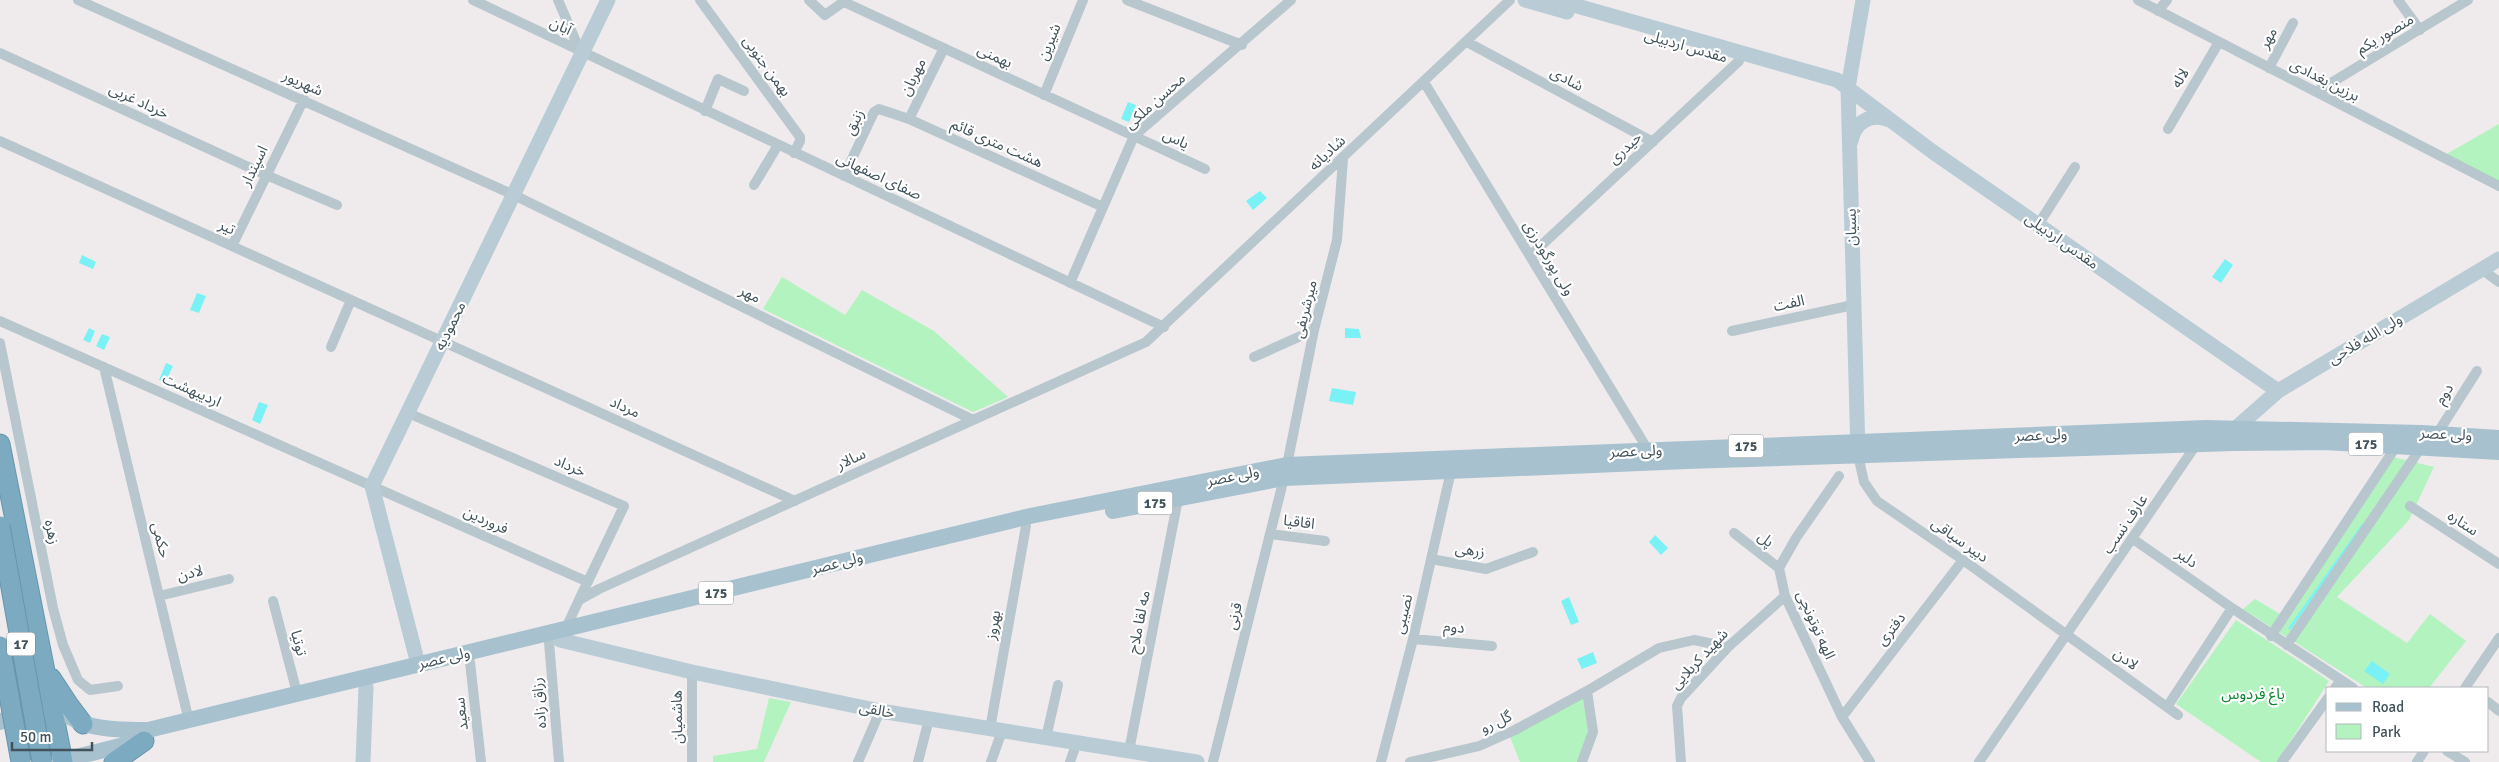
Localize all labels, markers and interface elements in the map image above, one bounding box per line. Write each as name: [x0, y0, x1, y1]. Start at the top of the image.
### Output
street label: منصور یکم: [2353, 10, 2418, 60]
street label: آبان: [547, 13, 575, 39]
street label: شیرین: [1033, 21, 1065, 63]
street label: مهر: [2254, 24, 2281, 53]
street label: مقدس اردبیلی: [1642, 26, 1730, 66]
street label: بهمن جنوبی: [739, 32, 795, 100]
street label: بهمنی: [975, 40, 1015, 72]
street label: مهربان: [896, 55, 930, 99]
street label: برزین بغدادی: [2287, 55, 2363, 105]
street label: شادی: [1547, 63, 1587, 95]
street label: لاله: [2167, 65, 2193, 91]
street label: شهریور: [279, 66, 326, 100]
street label: محسن ملکی: [1121, 69, 1189, 133]
street label: خرداد غربی: [106, 79, 172, 123]
street label: زنبق: [840, 106, 869, 138]
street label: هشت متری قائم: [947, 115, 1046, 173]
street label: یاس: [1160, 125, 1192, 153]
street label: حیدری: [1604, 128, 1646, 168]
street label: شادیانه: [1305, 131, 1349, 174]
street label: اسپندار: [236, 143, 273, 191]
street label: صفای اصفهانی: [834, 148, 924, 204]
street label: پسیان: [1842, 208, 1861, 246]
street label: مقدس اردبیلی: [2022, 209, 2102, 273]
street label: تیر: [215, 215, 238, 238]
street label: ولی پورگودرزی: [1519, 217, 1578, 299]
street label: میرشریفی: [1289, 278, 1321, 340]
street label: مهر: [736, 281, 764, 307]
street label: الفت: [1772, 291, 1806, 315]
street label: محمودیه: [430, 299, 470, 353]
street label: ولی‌ الله فلاحی: [2325, 310, 2405, 368]
street label: اردیبهشت: [160, 369, 224, 411]
street label: دوم: [2431, 380, 2459, 409]
street label: مرداد: [607, 392, 643, 422]
street label: ولی عصر: [2418, 424, 2473, 444]
street label: ولی عصر: [2013, 425, 2068, 445]
road number: 175: [2348, 432, 2384, 456]
road number: 175: [1728, 434, 1764, 458]
street label: ولی عصر: [1608, 441, 1663, 461]
street label: سالار: [833, 444, 869, 474]
street label: خرداد: [552, 451, 588, 481]
street label: ولی عصر: [1204, 462, 1261, 490]
street label: عارف نسب: [2098, 490, 2152, 557]
road number: 175: [1138, 492, 1172, 514]
street label: فروردین: [461, 502, 511, 538]
street label: ستاره: [2444, 507, 2482, 540]
street label: اقاقیا: [1282, 511, 1316, 533]
street label: دبیر سیاقی: [1928, 514, 1992, 566]
street label: زهره: [41, 518, 63, 546]
street label: حکمی: [148, 520, 174, 560]
street label: پل: [1754, 527, 1778, 552]
street label: زرهی: [1454, 539, 1486, 561]
street label: دلبر: [2172, 544, 2201, 572]
street label: ولی عصر: [808, 548, 865, 578]
street label: لادن: [175, 561, 205, 585]
road number: 175: [698, 582, 734, 604]
street label: الهه توتونچی: [1792, 588, 1839, 663]
street label: مه لقا ملاح: [1124, 589, 1157, 656]
street label: نصیبی: [1390, 592, 1416, 636]
street label: قرنی: [1222, 600, 1246, 631]
street label: بهروز: [981, 609, 1004, 642]
street label: دفتری: [1873, 609, 1909, 649]
street label: دوم: [1443, 617, 1465, 639]
street label: شهید کربلایی: [1666, 625, 1732, 693]
street label: توتیا: [287, 628, 311, 658]
road number: 17: [7, 633, 35, 656]
street label: ولی عصر: [415, 643, 472, 673]
street label: لادن: [2110, 644, 2142, 674]
street label: رزاق زاده: [528, 677, 550, 729]
park label: باغ فردوس: [2221, 685, 2285, 706]
legend: [2326, 687, 2489, 752]
street label: هاشمیان: [668, 690, 686, 744]
street label: سعید: [450, 696, 472, 732]
street label: خالقی: [858, 698, 896, 722]
text: Road: [2372, 698, 2404, 716]
street label: گل رو: [1477, 707, 1515, 737]
scale bar: [12, 720, 92, 752]
text: Park: [2372, 723, 2401, 741]
text: 50 m: [20, 728, 51, 746]

